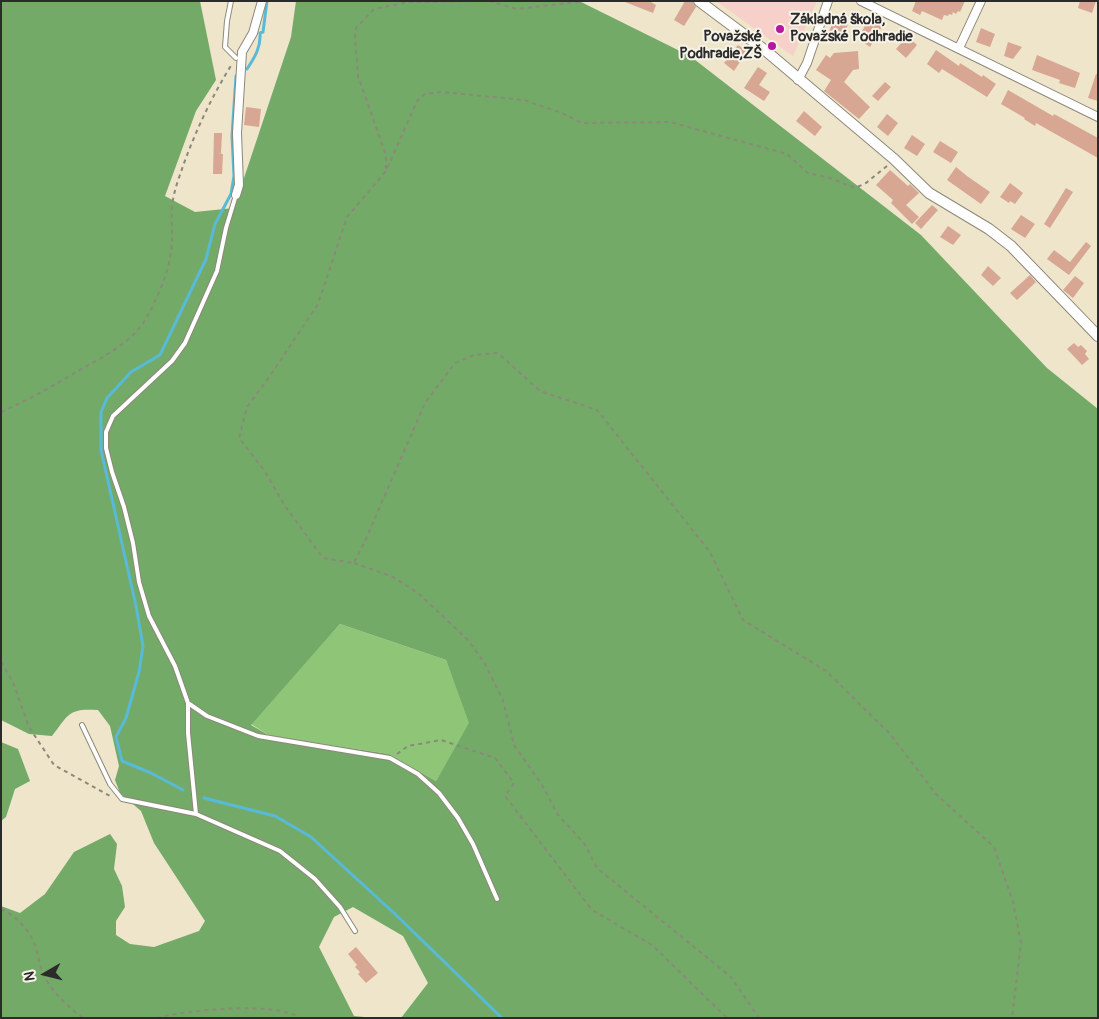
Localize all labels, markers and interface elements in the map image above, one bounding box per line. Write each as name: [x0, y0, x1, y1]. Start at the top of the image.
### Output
place label: Základná škola, Považské Podhradie: [790, 11, 913, 46]
marker: Základná škola, Považské Podhradie: [774, 23, 786, 35]
place label: Považské Podhradie,ZŠ: [679, 28, 762, 63]
marker: Považské Podhradie,ZŠ: [766, 40, 778, 52]
north arrow: [20, 949, 70, 999]
text: N: [21, 970, 39, 982]

